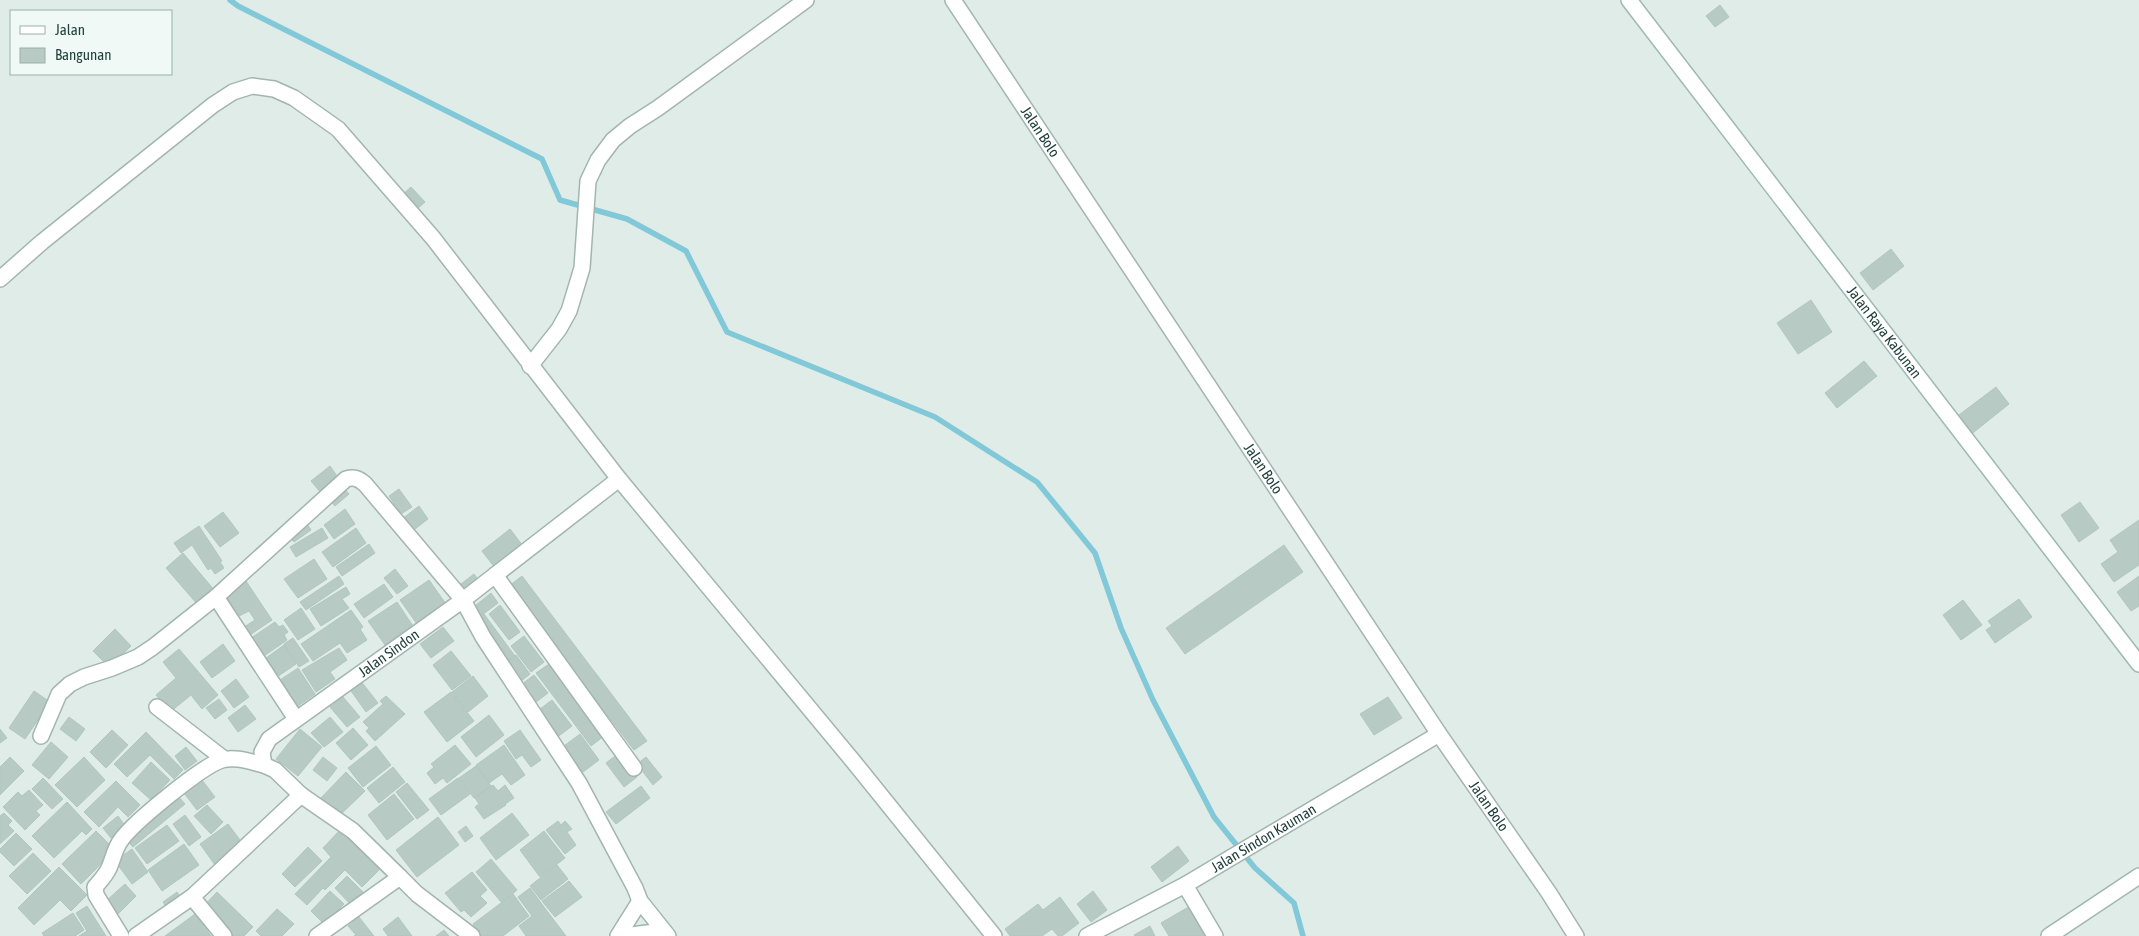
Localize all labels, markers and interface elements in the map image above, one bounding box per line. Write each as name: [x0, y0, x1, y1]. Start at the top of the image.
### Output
legend: [10, 10, 172, 75]
text: Jalan: [55, 21, 85, 38]
text: Bangunan: [55, 46, 112, 63]
street label: Jalan Bolo: [1018, 103, 1064, 160]
street label: Jalan Raya Kabunan: [1844, 283, 1925, 381]
street label: Jalan Bolo: [1241, 440, 1287, 497]
street label: Jalan Sindon: [355, 625, 422, 680]
street label: Jalan Bolo: [1466, 777, 1513, 834]
street label: Jalan Sindon Kauman: [1208, 800, 1319, 876]

